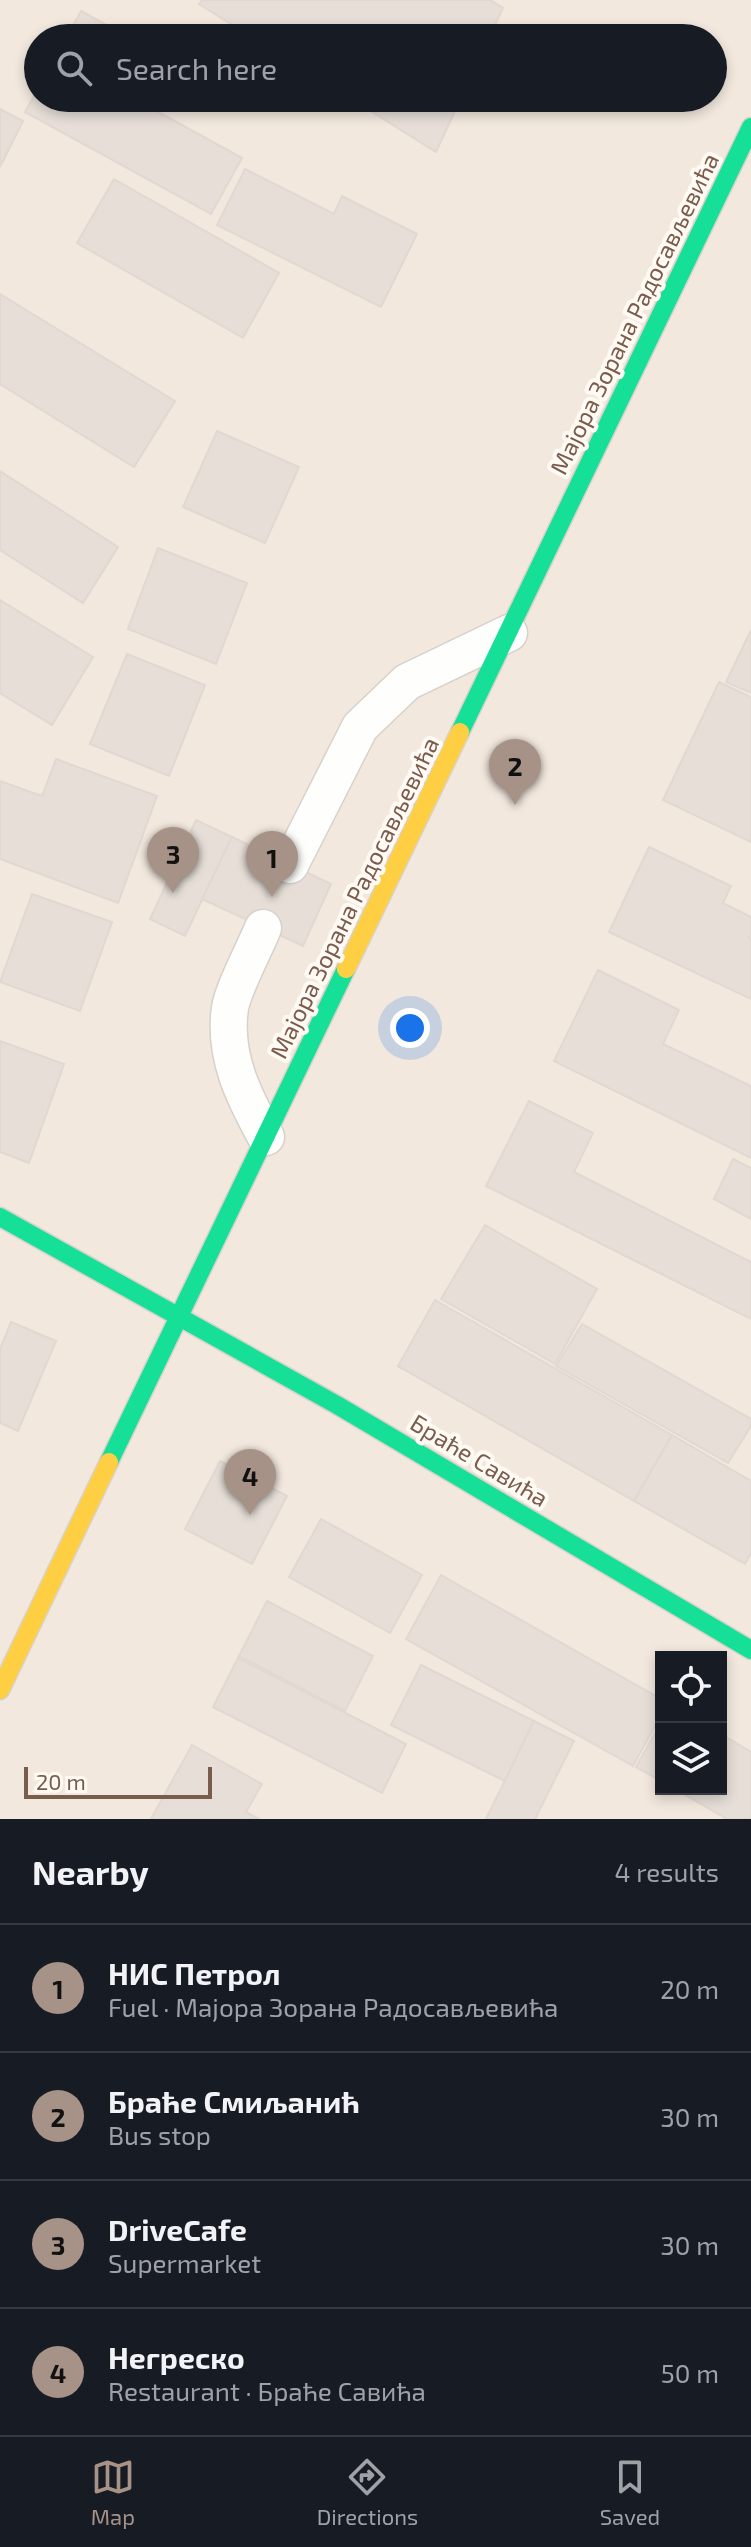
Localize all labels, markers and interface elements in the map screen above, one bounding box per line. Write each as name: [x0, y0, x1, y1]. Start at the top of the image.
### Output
search box: [24, 24, 727, 112]
icon: search: [52, 46, 96, 90]
text: Search here: [116, 50, 277, 86]
street label: Мајора Зорана Радосављевића: [543, 148, 724, 479]
street label: Мајора Зорана Радосављевића: [263, 732, 444, 1063]
pin: 2: [489, 739, 541, 805]
pin: 3: [147, 827, 199, 893]
pin: 1: [246, 831, 298, 897]
your location: [390, 1008, 430, 1048]
street label: Браће Савића: [406, 1407, 554, 1512]
pin: 4: [224, 1449, 276, 1515]
map controls: [655, 1651, 727, 1795]
button: locate: [655, 1651, 727, 1723]
button: layers: [655, 1723, 727, 1795]
scale bar: [24, 1763, 212, 1799]
text: 20 m: [36, 1768, 86, 1794]
text: Nearby: [32, 1851, 149, 1892]
text: 4 results: [614, 1856, 719, 1887]
text: НИС Петрол: [108, 1955, 281, 1991]
text: 1: [52, 1973, 64, 2004]
text: 20 m: [660, 1973, 719, 2004]
text: Fuel · Мајора Зорана Радосављевића: [108, 1991, 558, 2022]
text: Браће Смиљанић: [108, 2083, 359, 2119]
text: 2: [50, 2101, 66, 2132]
text: 30 m: [660, 2101, 719, 2132]
text: Bus stop: [108, 2119, 211, 2150]
text: DriveCafe: [108, 2211, 247, 2247]
text: 3: [51, 2229, 65, 2260]
text: 30 m: [660, 2229, 719, 2260]
text: Supermarket: [108, 2247, 261, 2278]
text: Негреско: [108, 2339, 245, 2375]
text: 4: [50, 2357, 66, 2388]
text: 50 m: [661, 2357, 719, 2388]
text: Restaurant · Браће Савића: [108, 2375, 426, 2406]
tab: Map: [91, 2455, 135, 2529]
tab: Directions: [317, 2455, 418, 2529]
tab: Saved: [600, 2455, 660, 2529]

